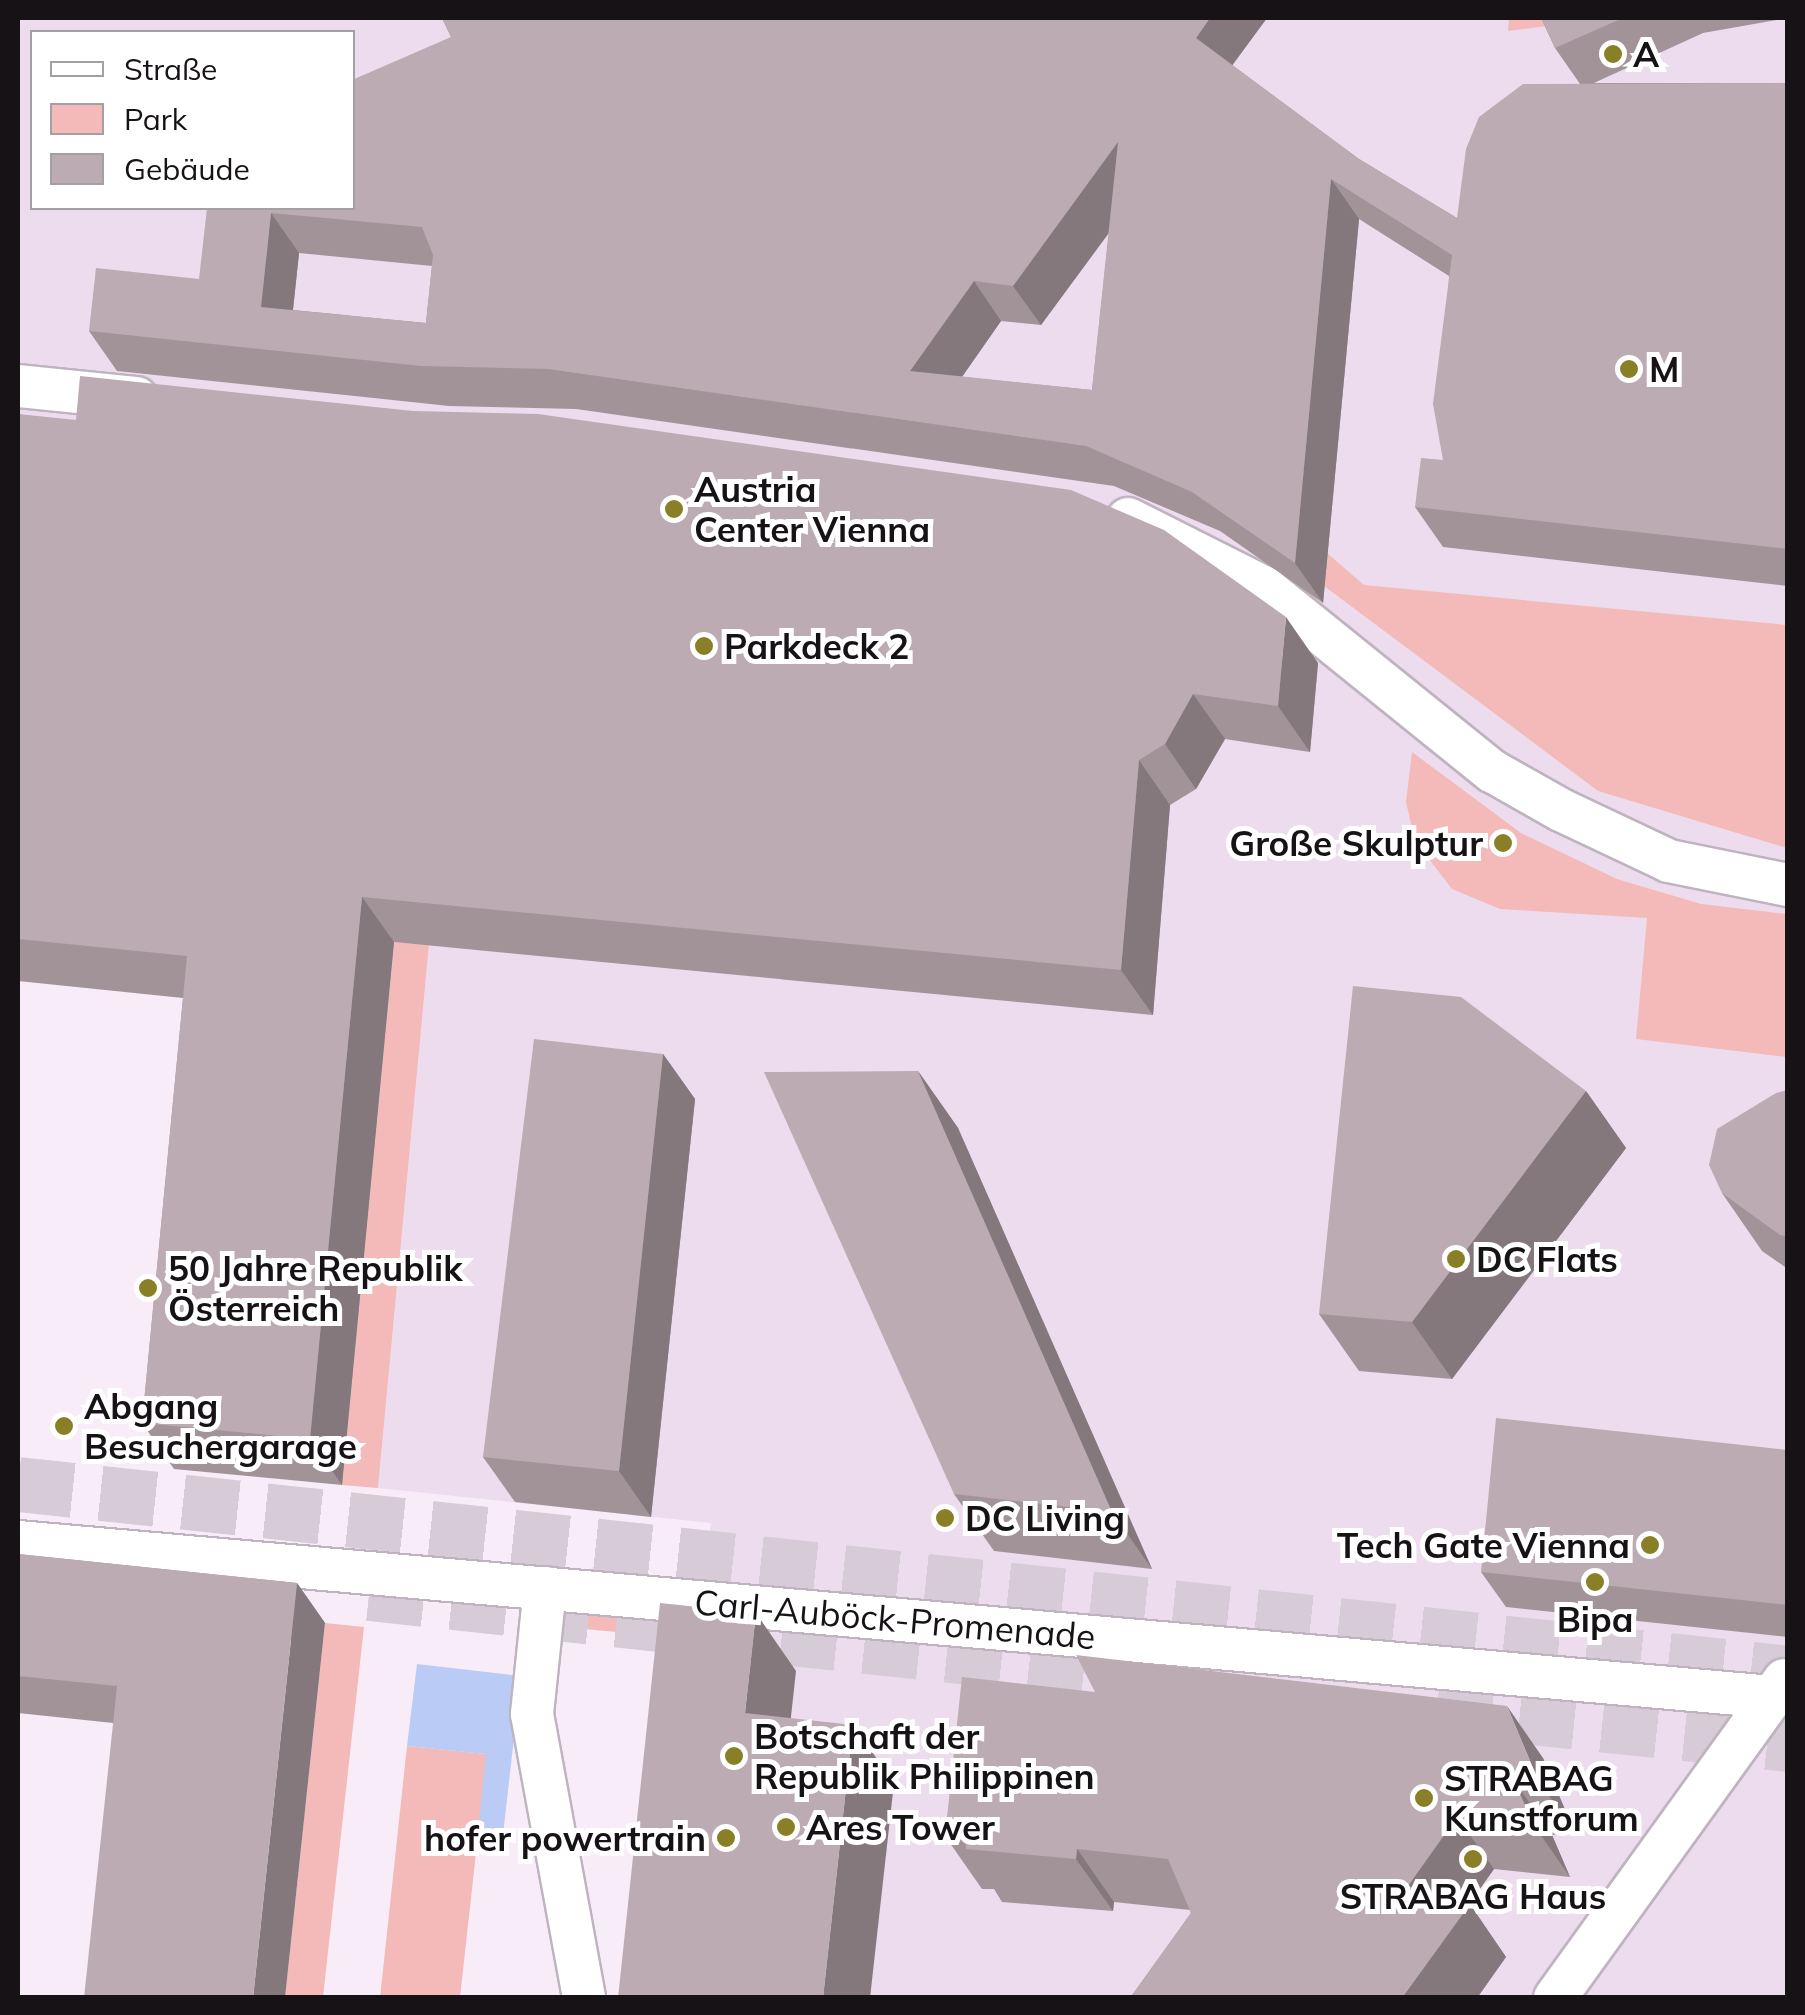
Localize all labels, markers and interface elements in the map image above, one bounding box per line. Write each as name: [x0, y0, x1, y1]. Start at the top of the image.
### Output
legend: [30, 30, 355, 210]
place label: A: [1633, 33, 1659, 75]
marker: A: [1602, 43, 1624, 65]
text: Straße: [124, 50, 217, 88]
text: Park: [124, 100, 187, 138]
text: Gebäude: [124, 150, 250, 188]
place label: M: [1649, 348, 1679, 390]
marker: M: [1618, 358, 1640, 380]
place label: Austria Center Vienna: [694, 468, 930, 550]
marker: Austria Center Vienna: [663, 498, 685, 520]
place label: Parkdeck 2: [724, 625, 909, 667]
marker: Parkdeck 2: [693, 635, 715, 657]
place label: Große Skulptur: [1229, 822, 1483, 864]
marker: Große Skulptur: [1492, 832, 1514, 854]
place label: DC Flats: [1476, 1238, 1618, 1280]
place label: 50 Jahre Republik Österreich: [168, 1247, 462, 1329]
marker: DC Flats: [1445, 1248, 1467, 1270]
marker: 50 Jahre Republik Österreich: [137, 1277, 159, 1299]
place label: Abgang Besuchergarage: [84, 1385, 357, 1467]
marker: Abgang Besuchergarage: [53, 1415, 75, 1437]
place label: DC Living: [965, 1497, 1125, 1539]
marker: DC Living: [934, 1507, 956, 1529]
place label: Tech Gate Vienna: [1337, 1524, 1630, 1566]
marker: Tech Gate Vienna: [1639, 1534, 1661, 1556]
marker: Bipa: [1584, 1571, 1606, 1593]
street label: Carl-Auböck-Promenade: [693, 1581, 1097, 1657]
place label: Bipa: [1557, 1598, 1633, 1640]
place label: Botschaft der Republik Philippinen: [754, 1715, 1094, 1797]
marker: Botschaft der Republik Philippinen: [723, 1745, 745, 1767]
place label: STRABAG Kunstforum: [1444, 1757, 1639, 1839]
marker: STRABAG Kunstforum: [1413, 1787, 1435, 1809]
place label: Ares Tower: [806, 1806, 995, 1848]
marker: Ares Tower: [775, 1816, 797, 1838]
place label: hofer powertrain: [424, 1817, 706, 1859]
marker: hofer powertrain: [715, 1827, 737, 1849]
marker: STRABAG Haus: [1462, 1848, 1484, 1870]
place label: STRABAG Haus: [1340, 1875, 1606, 1917]

